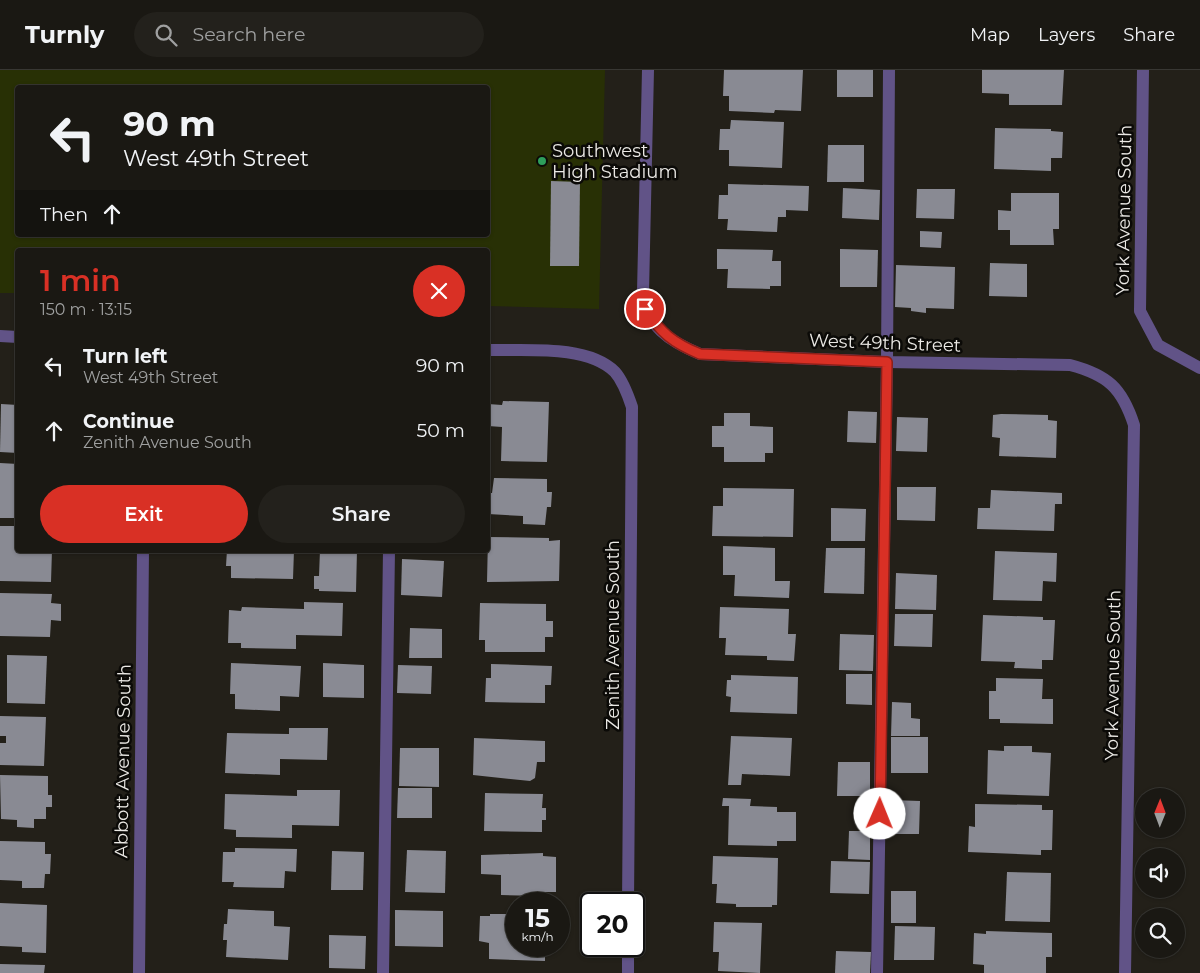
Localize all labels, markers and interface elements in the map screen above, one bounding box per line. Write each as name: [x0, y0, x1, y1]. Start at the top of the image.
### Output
search box: [134, 12, 484, 57]
text: Turnly: [25, 20, 104, 49]
icon: search: [152, 21, 180, 49]
text: Search here: [192, 23, 305, 46]
text: Map: [970, 24, 1010, 46]
text: Layers: [1038, 24, 1095, 46]
text: Share: [1123, 24, 1175, 46]
text: 90 m: [123, 102, 216, 145]
icon: left: [40, 105, 105, 170]
street label: York Avenue South: [1112, 124, 1136, 296]
place label: Southwest High Stadium: [552, 140, 678, 183]
text: West 49th Street: [123, 145, 309, 172]
marker: Southwest High Stadium: [536, 155, 548, 167]
icon: ahead: [98, 200, 126, 228]
text: Then: [40, 203, 88, 226]
text: 1 min: [40, 262, 121, 299]
button: close: [413, 265, 465, 317]
pin: [624, 288, 666, 330]
icon: arrive: [631, 295, 659, 323]
text: 150 m · 13:15: [40, 300, 132, 319]
street label: West 49th Street: [809, 329, 961, 357]
text: Turn left: [83, 345, 168, 368]
icon: left: [40, 352, 68, 380]
text: 90 m: [416, 354, 465, 377]
text: West 49th Street: [83, 368, 218, 387]
text: Continue: [83, 410, 174, 433]
icon: ahead: [40, 417, 68, 445]
text: 50 m: [417, 419, 465, 442]
text: Zenith Avenue South: [83, 433, 252, 452]
button: Exit: [40, 485, 248, 543]
button: Share: [258, 485, 465, 543]
street label: Zenith Avenue South: [602, 540, 624, 730]
street label: York Avenue South: [1101, 589, 1125, 761]
street label: Abbott Avenue South: [110, 664, 136, 858]
position arrow: [853, 787, 905, 839]
north arrow: [1135, 788, 1185, 838]
map controls: [1135, 788, 1185, 958]
button: sound: [1135, 848, 1185, 898]
speed limit sign: 20: [580, 892, 645, 957]
text: 15: [525, 903, 550, 933]
button: search: [1135, 908, 1185, 958]
text: km/h: [521, 929, 554, 944]

